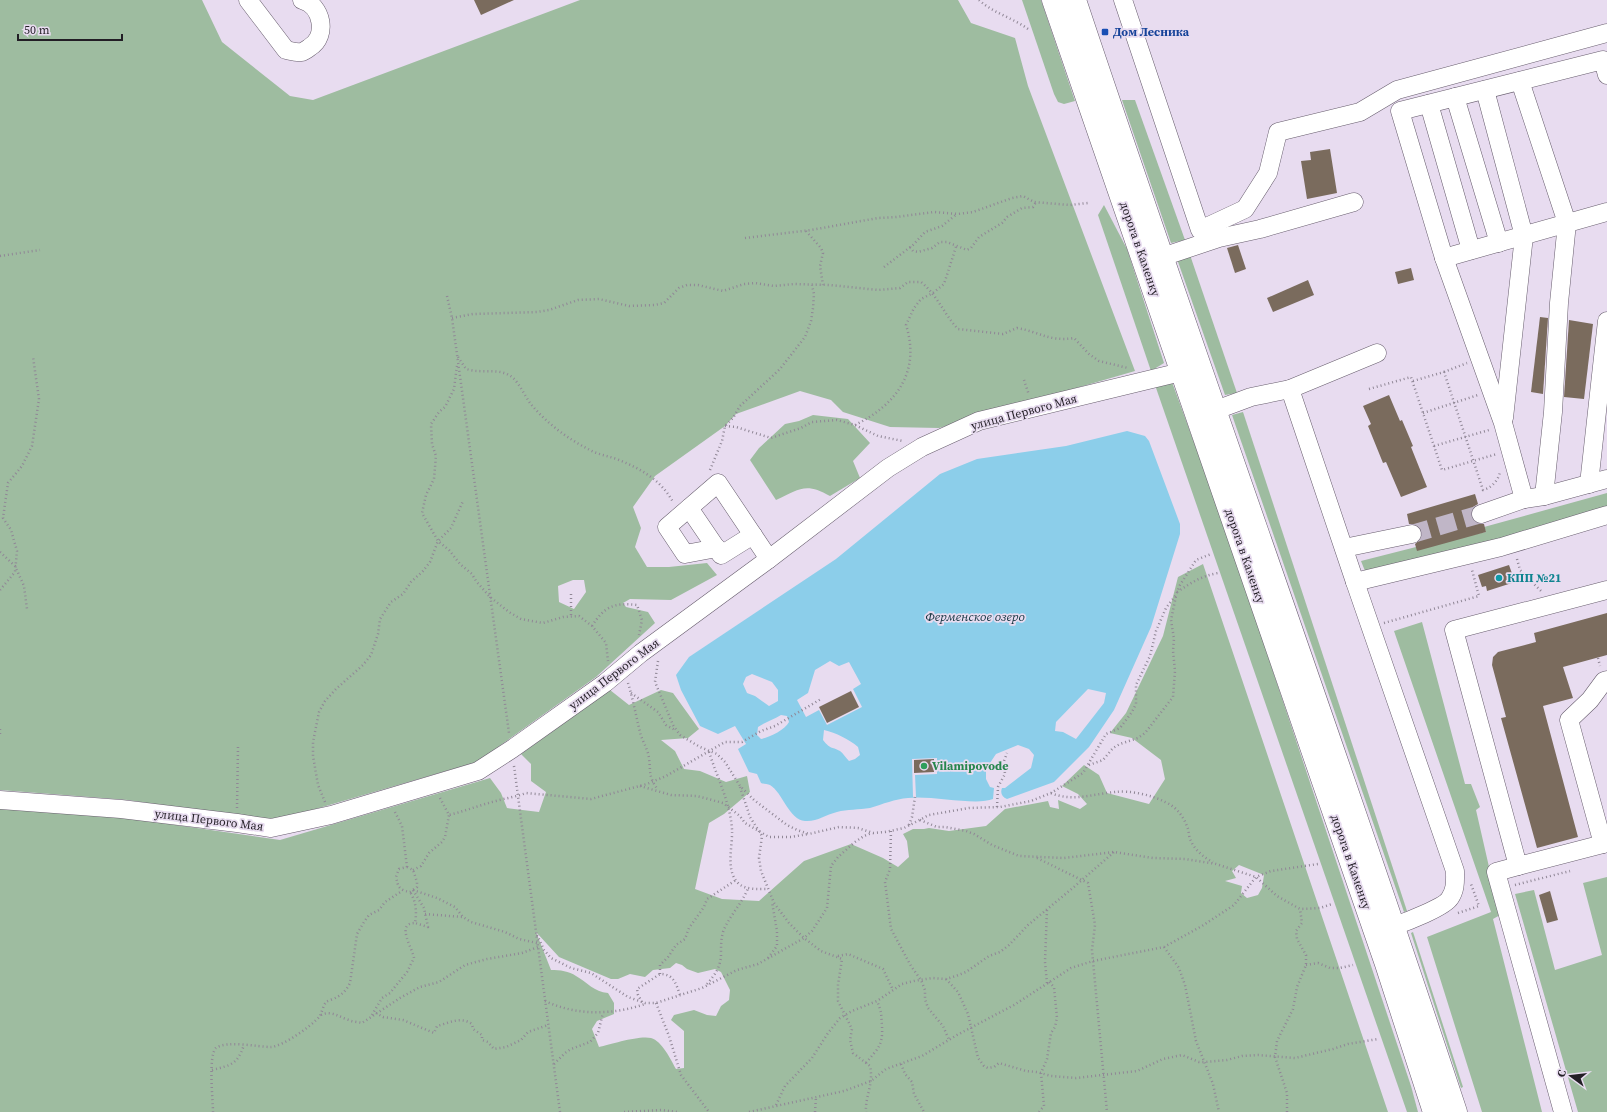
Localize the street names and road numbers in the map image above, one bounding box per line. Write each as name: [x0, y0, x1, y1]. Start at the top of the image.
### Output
street label: дорога в Каменку: [1116, 199, 1164, 299]
street label: улица Первого Мая: [969, 390, 1079, 434]
street label: дорога в Каменку: [1221, 506, 1269, 606]
street label: улица Первого Мая: [566, 635, 662, 713]
street label: улица Первого Мая: [154, 805, 264, 835]
street label: дорога в Каменку: [1327, 812, 1375, 912]

